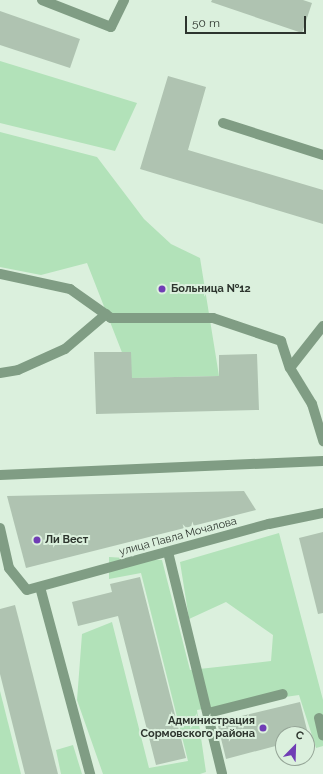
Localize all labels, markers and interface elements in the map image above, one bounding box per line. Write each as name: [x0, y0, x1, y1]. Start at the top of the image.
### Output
scale bar: [187, 8, 308, 34]
text: 50 m: [192, 16, 220, 30]
place label: Больница №12: [171, 282, 251, 296]
marker: Больница №12: [156, 283, 168, 295]
street label: улица Павла Мочалова: [118, 515, 238, 559]
place label: Ли Вест: [45, 533, 88, 547]
marker: Ли Вест: [32, 535, 42, 545]
place label: Администрация Сормовского района: [140, 715, 255, 741]
marker: Администрация Сормовского района: [258, 723, 268, 733]
north arrow: [275, 726, 315, 766]
text: С: [293, 728, 305, 743]

